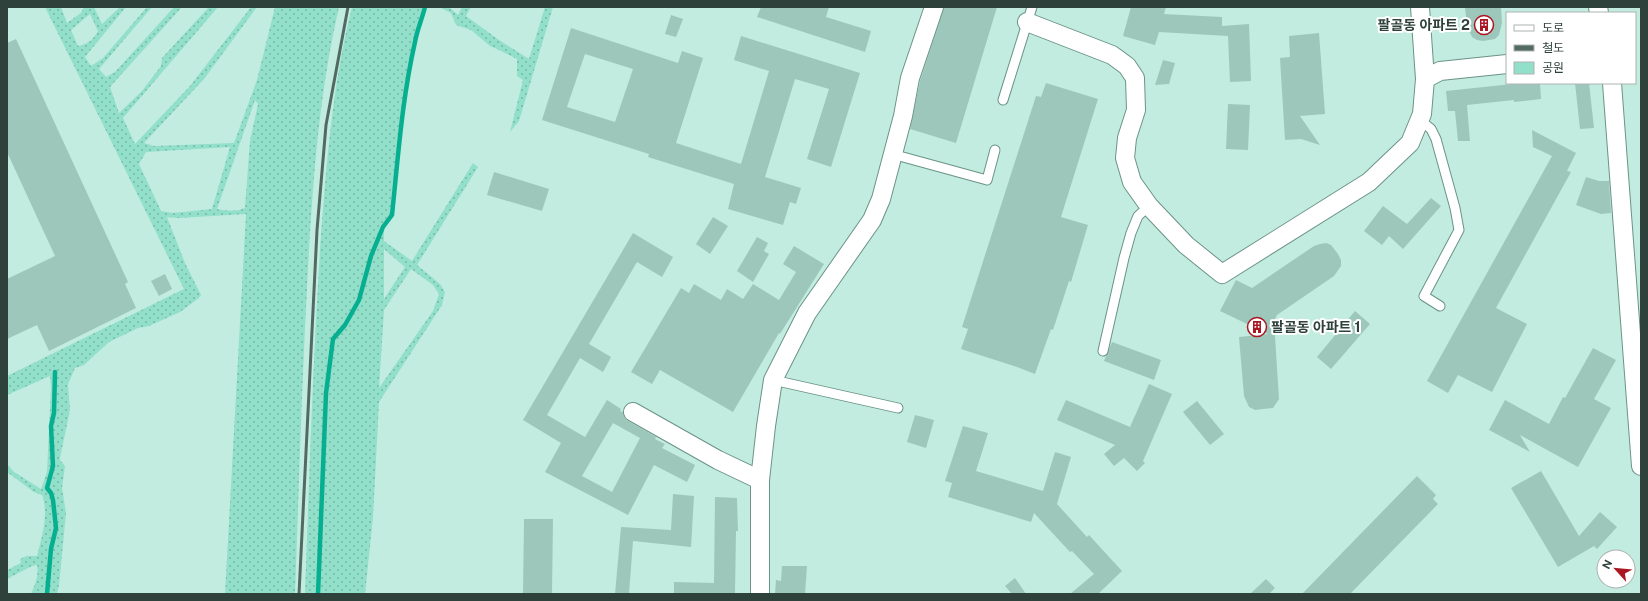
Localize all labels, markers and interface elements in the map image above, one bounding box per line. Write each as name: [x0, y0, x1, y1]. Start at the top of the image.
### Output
legend: [1506, 12, 1636, 84]
building icon: 팔골동 아파트 2: [1473, 14, 1495, 36]
place label: 팔골동 아파트 2: [1378, 17, 1470, 33]
text: 도로: [1542, 21, 1564, 35]
text: 철도: [1542, 41, 1564, 55]
text: 공원: [1542, 61, 1564, 75]
building icon: 팔골동 아파트 1: [1246, 316, 1268, 338]
place label: 팔골동 아파트 1: [1271, 319, 1361, 335]
north arrow: [1596, 549, 1636, 589]
text: N: [1600, 558, 1614, 571]

